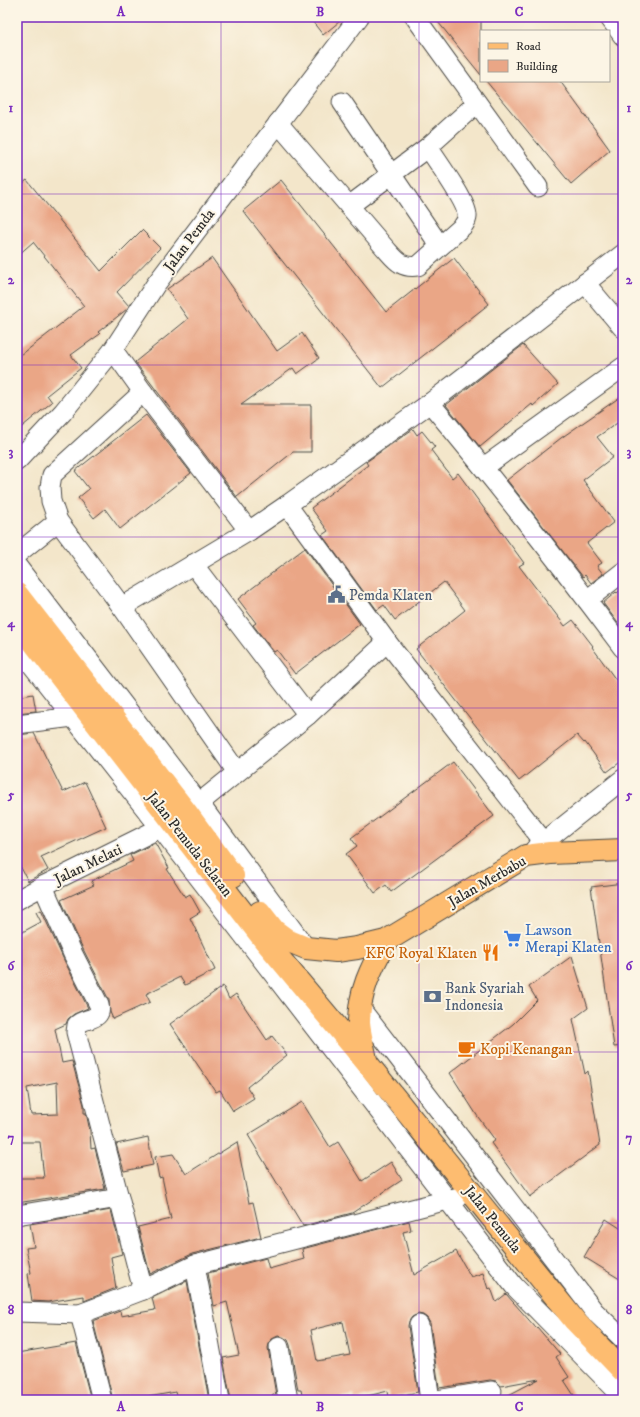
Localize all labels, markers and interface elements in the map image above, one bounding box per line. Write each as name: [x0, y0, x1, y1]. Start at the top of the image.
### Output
text: A: [116, 4, 126, 20]
text: B: [316, 4, 324, 20]
text: C: [515, 4, 524, 20]
legend: [480, 30, 610, 82]
text: Road: [516, 39, 541, 54]
text: Building: [516, 59, 557, 74]
text: 1: [9, 100, 14, 116]
text: 1: [627, 100, 632, 116]
street label: Jalan Pemda: [158, 205, 220, 277]
text: 2: [8, 272, 15, 288]
text: 2: [626, 272, 633, 288]
text: 3: [9, 444, 14, 460]
text: 3: [627, 444, 632, 460]
public building icon: Pemda Klaten: [326, 585, 346, 605]
place label: Pemda Klaten: [349, 586, 432, 605]
text: 4: [6, 615, 15, 632]
text: 4: [624, 615, 633, 632]
street label: Jalan Pemuda Selatan: [141, 786, 237, 901]
text: 5: [7, 787, 15, 803]
text: 5: [625, 787, 633, 803]
street label: Jalan Melati: [49, 840, 125, 890]
street label: Jalan Merbabu: [443, 851, 530, 912]
place label: Lawson Merapi Klaten: [525, 921, 612, 957]
supermarket icon: Lawson Merapi Klaten: [502, 929, 522, 949]
restaurant icon: KFC Royal Klaten: [480, 943, 500, 963]
place label: KFC Royal Klaten: [365, 944, 477, 963]
text: 6: [8, 958, 16, 974]
text: 6: [626, 958, 634, 974]
place label: Bank Syariah Indonesia: [445, 979, 524, 1015]
bank icon: Bank Syariah Indonesia: [422, 987, 442, 1007]
cafe icon: Kopi Kenangan: [457, 1039, 477, 1059]
place label: Kopi Kenangan: [480, 1040, 573, 1059]
text: 7: [8, 1130, 15, 1146]
text: 7: [626, 1130, 633, 1146]
street label: Jalan Pemuda: [458, 1180, 526, 1257]
text: 8: [8, 1302, 15, 1318]
text: 8: [626, 1302, 633, 1318]
text: A: [116, 1399, 126, 1415]
text: B: [316, 1399, 324, 1415]
text: C: [515, 1399, 524, 1415]

